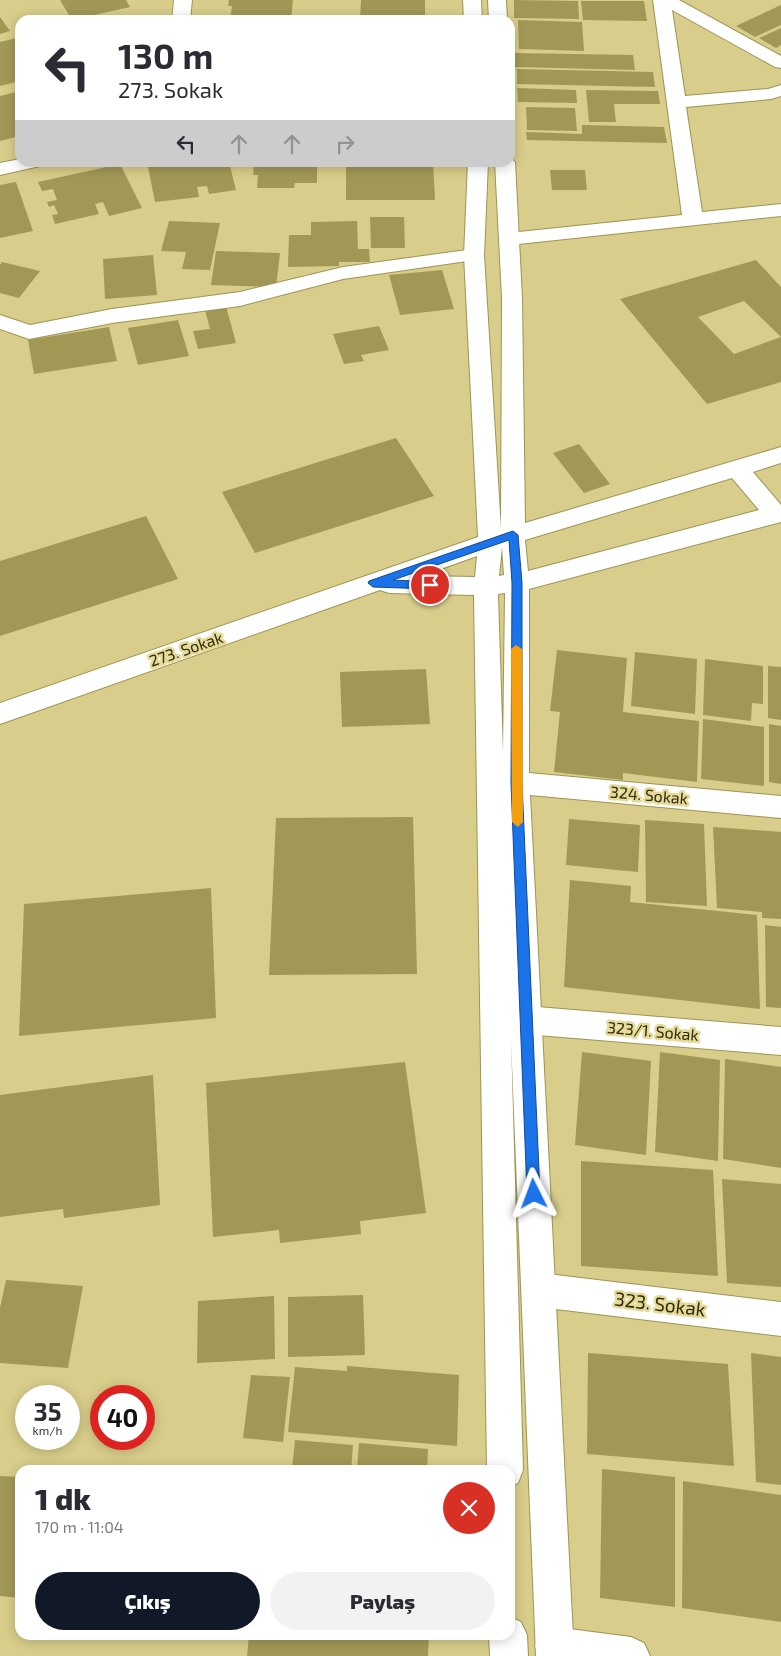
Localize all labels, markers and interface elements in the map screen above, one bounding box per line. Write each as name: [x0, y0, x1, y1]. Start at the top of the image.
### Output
text: 130 m: [118, 34, 213, 76]
icon: left: [35, 35, 100, 100]
text: 273. Sokak: [118, 76, 223, 102]
icon: left: [172, 130, 200, 158]
icon: ahead: [225, 130, 253, 158]
icon: ahead: [278, 130, 306, 158]
icon: right: [331, 130, 359, 158]
pin: [409, 564, 451, 606]
icon: arrive: [416, 571, 444, 599]
street label: 273. Sokak: [147, 627, 225, 670]
street label: 324. Sokak: [609, 782, 689, 807]
street label: 323/1. Sokak: [606, 1017, 700, 1044]
position arrow: [507, 1167, 559, 1219]
street label: 323. Sokak: [613, 1287, 707, 1321]
speed limit sign: 40: [90, 1385, 155, 1450]
text: 35: [34, 1396, 61, 1426]
text: km/h: [33, 1423, 62, 1437]
text: 1 dk: [35, 1480, 91, 1516]
button: close: [443, 1482, 495, 1534]
text: 170 m · 11:04: [35, 1517, 124, 1536]
button: Çıkış: [35, 1572, 260, 1630]
button: Paylaş: [270, 1572, 495, 1630]

